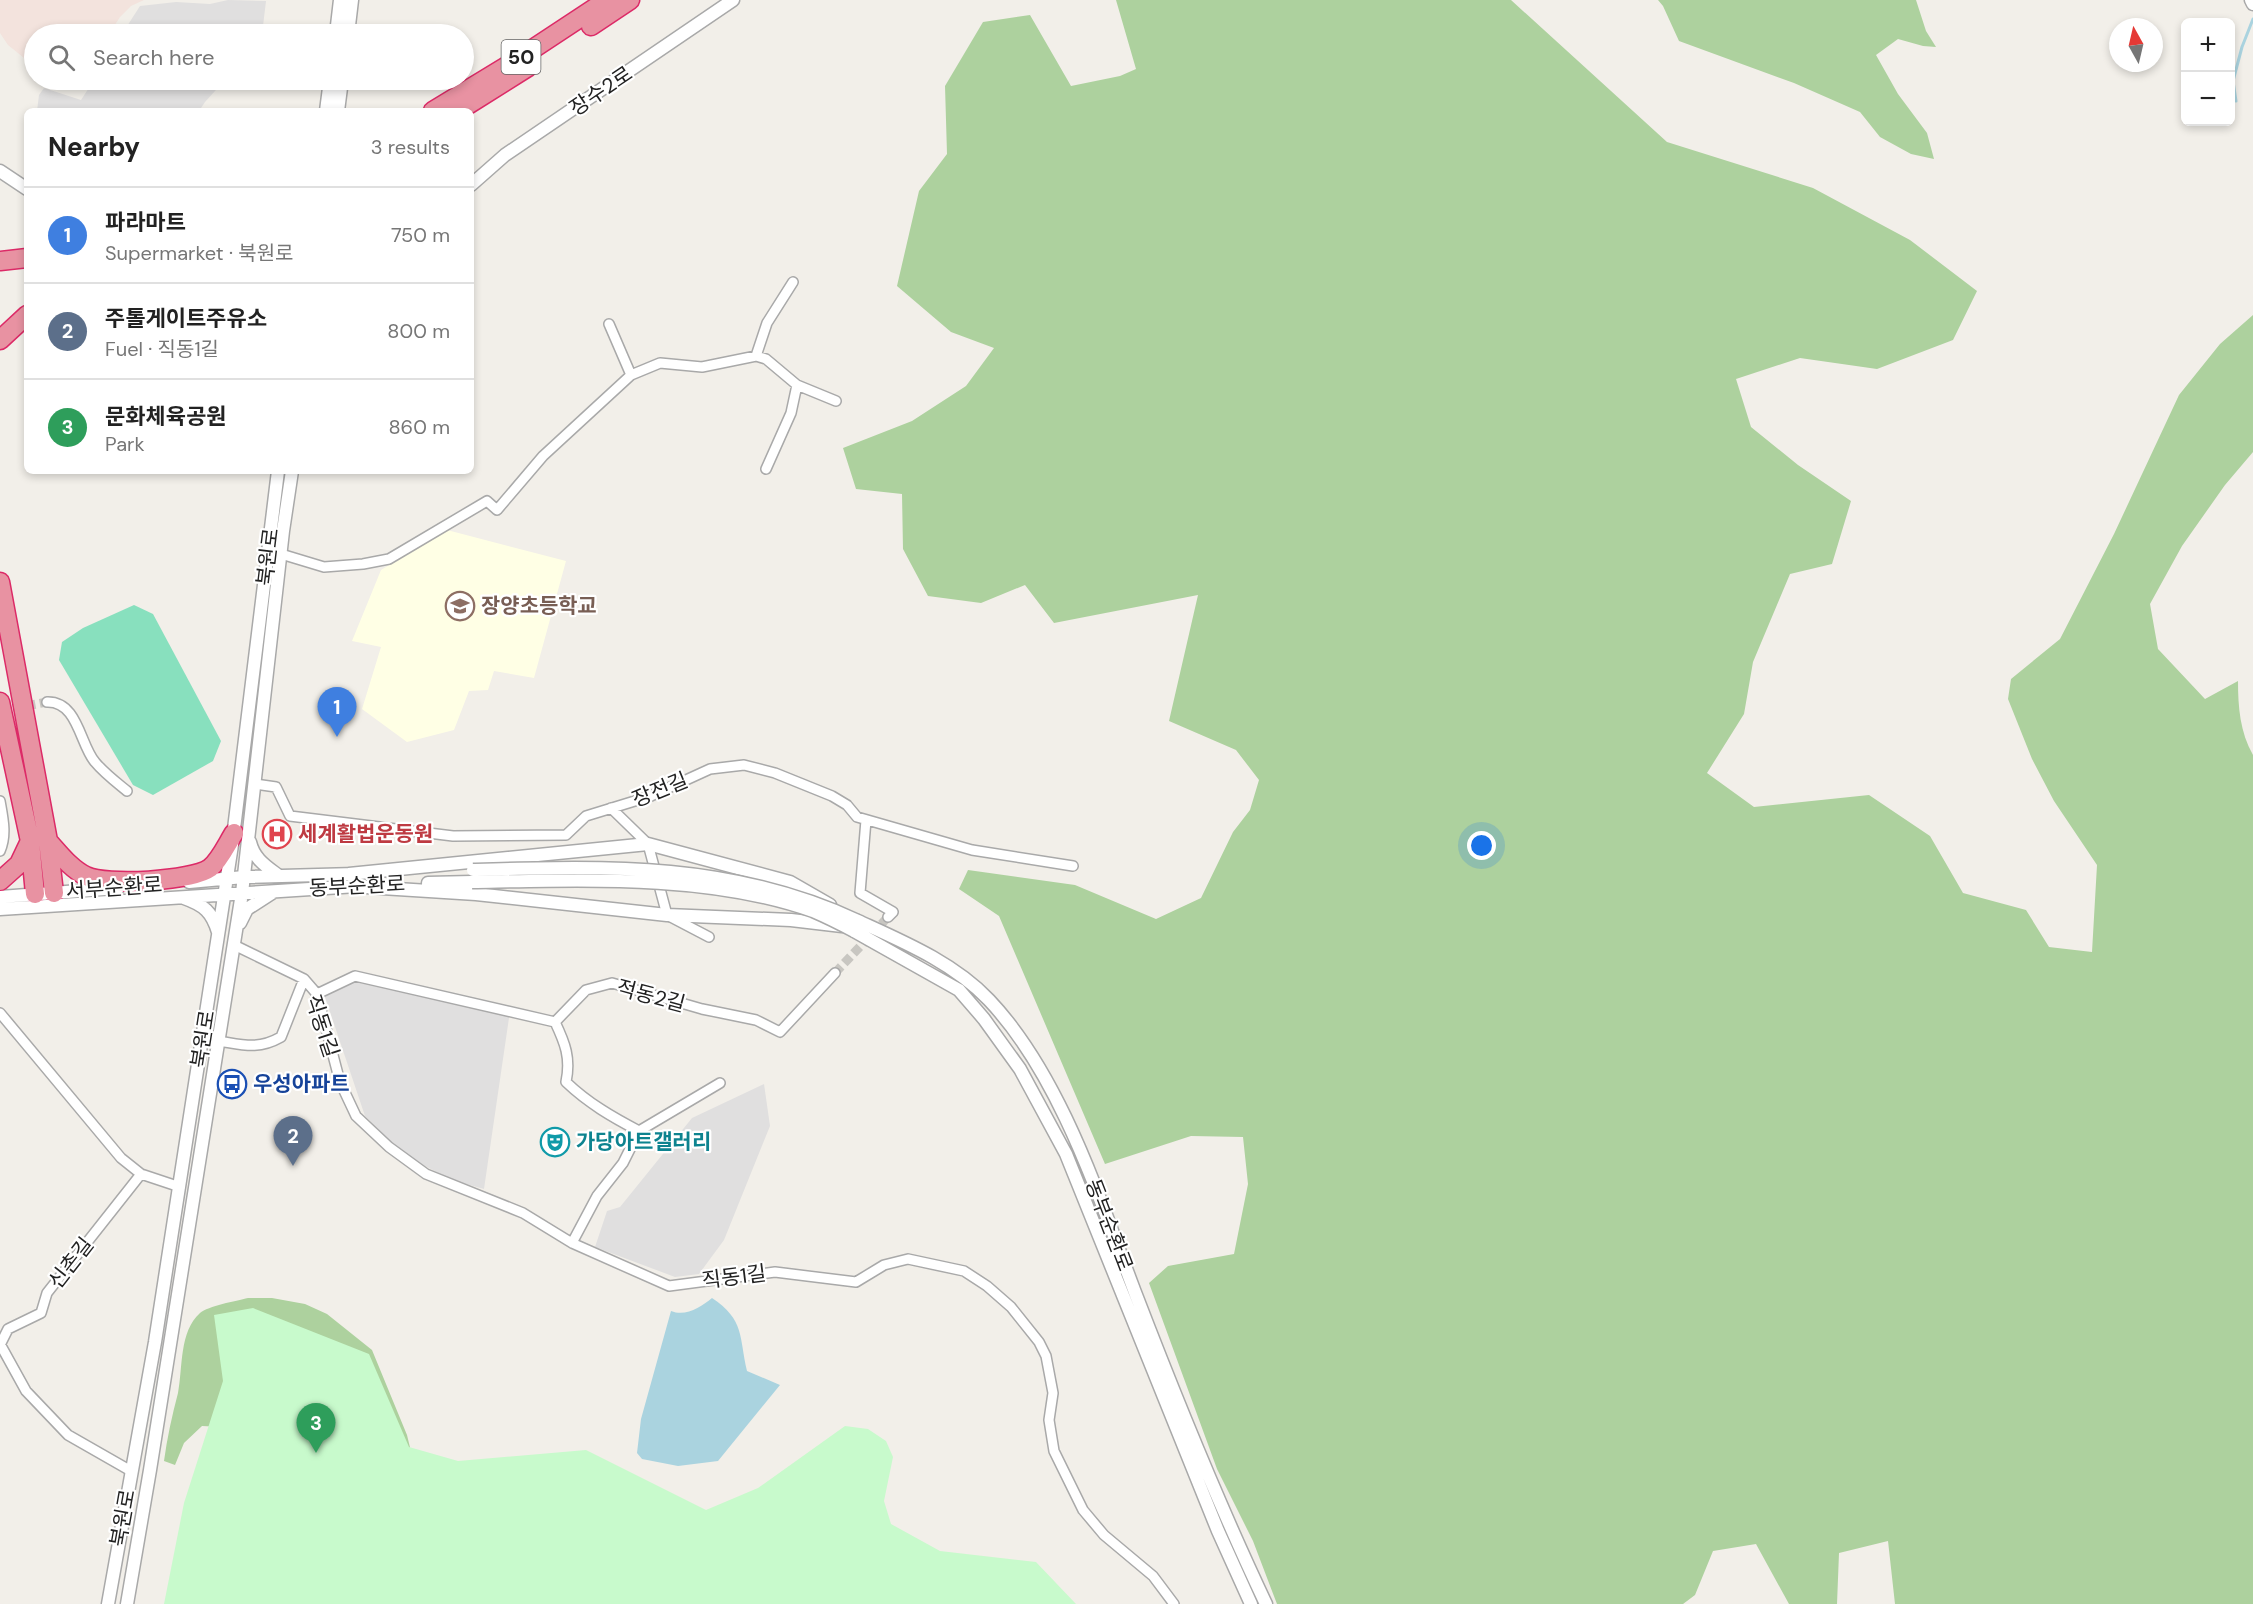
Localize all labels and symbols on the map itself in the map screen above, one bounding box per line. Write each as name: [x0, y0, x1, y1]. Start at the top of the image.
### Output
north arrow: [2109, 18, 2163, 72]
road number: 50: [502, 40, 540, 74]
street label: 장수2로: [564, 60, 638, 122]
street label: 북원로: [251, 527, 285, 587]
school or university icon: 장양초등학교: [444, 590, 476, 622]
place label: 장양초등학교: [481, 592, 597, 620]
pin: 1: [318, 688, 356, 737]
street label: 장전길: [628, 766, 692, 814]
hospital icon: 세계활법운동원: [261, 818, 293, 850]
place label: 세계활법운동원: [298, 820, 433, 848]
your location: [1467, 831, 1496, 860]
street label: 동부순환로: [308, 869, 406, 903]
street label: 서부순환로: [65, 871, 163, 905]
street label: 적동2길: [614, 973, 688, 1019]
street label: 직동1길: [299, 991, 345, 1061]
street label: 북원로: [185, 1008, 221, 1070]
bus stop icon: 우성아파트: [216, 1068, 248, 1100]
place label: 우성아파트: [253, 1070, 350, 1098]
pin: 2: [274, 1116, 312, 1166]
theatre icon: 가당아트갤러리: [539, 1126, 571, 1158]
place label: 가당아트갤러리: [576, 1128, 711, 1156]
street label: 동부순환로: [1079, 1175, 1139, 1275]
street label: 신촌길: [42, 1232, 100, 1294]
street label: 직동1길: [700, 1259, 768, 1295]
pin: 3: [296, 1404, 336, 1453]
street label: 북원로: [104, 1487, 142, 1549]

